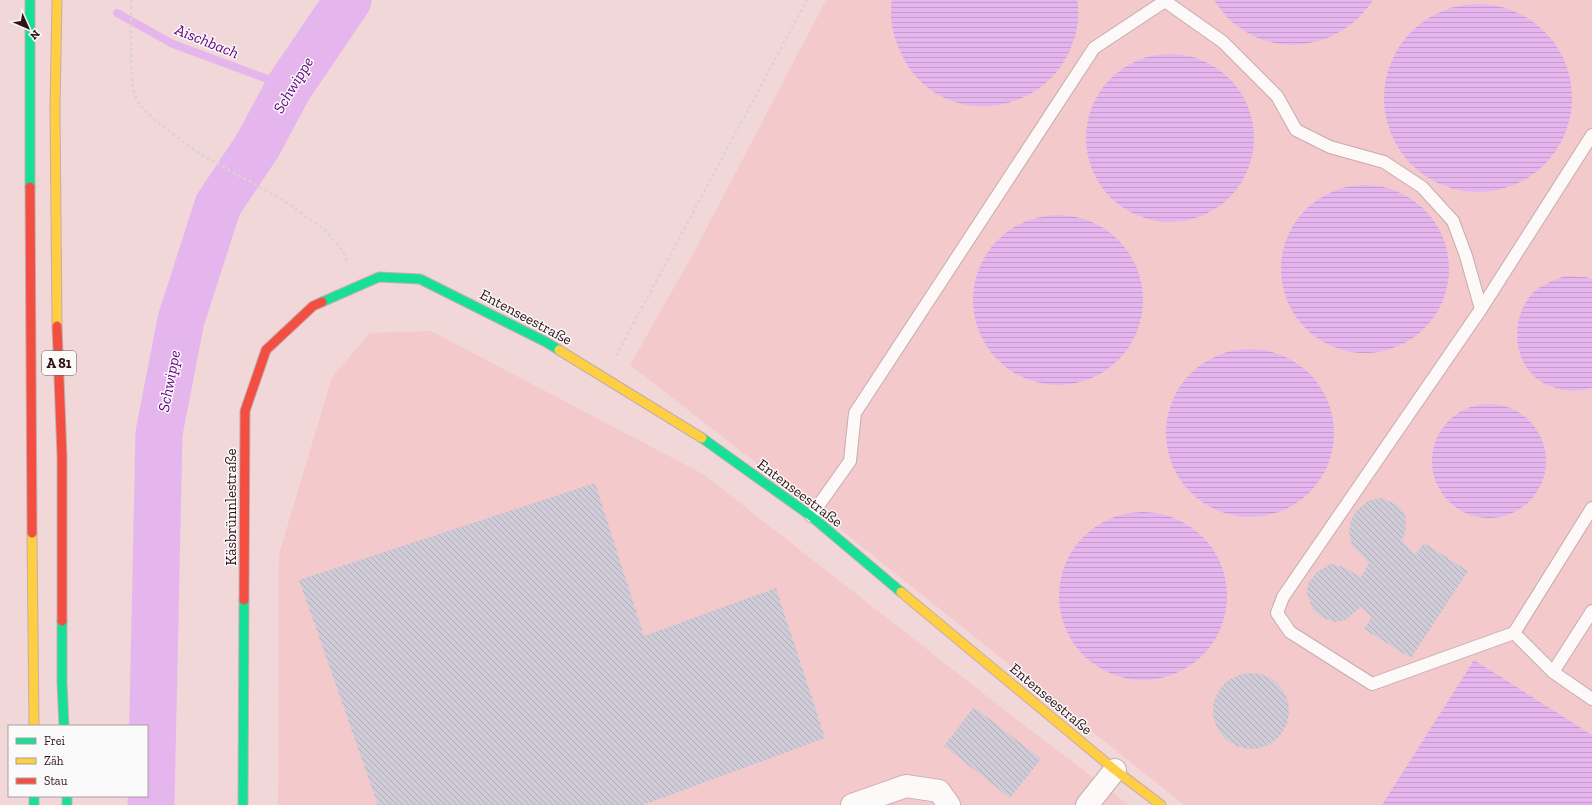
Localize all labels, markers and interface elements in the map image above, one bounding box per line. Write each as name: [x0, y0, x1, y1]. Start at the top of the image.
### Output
north arrow: [8, 8, 48, 48]
water label: Aischbach: [171, 19, 242, 62]
text: N: [27, 27, 42, 43]
water label: Schwippe: [269, 53, 317, 117]
street label: Entenseestraße: [477, 285, 575, 349]
water label: Schwippe: [154, 349, 184, 413]
road number: A 81: [42, 351, 76, 375]
street label: Käsbrünnlestraße: [222, 449, 240, 565]
street label: Entenseestraße: [754, 455, 846, 531]
street label: Entenseestraße: [1006, 659, 1096, 739]
legend: [8, 725, 148, 797]
text: Frei: [44, 734, 65, 748]
text: Zäh: [44, 754, 64, 768]
text: Stau: [44, 774, 68, 788]

